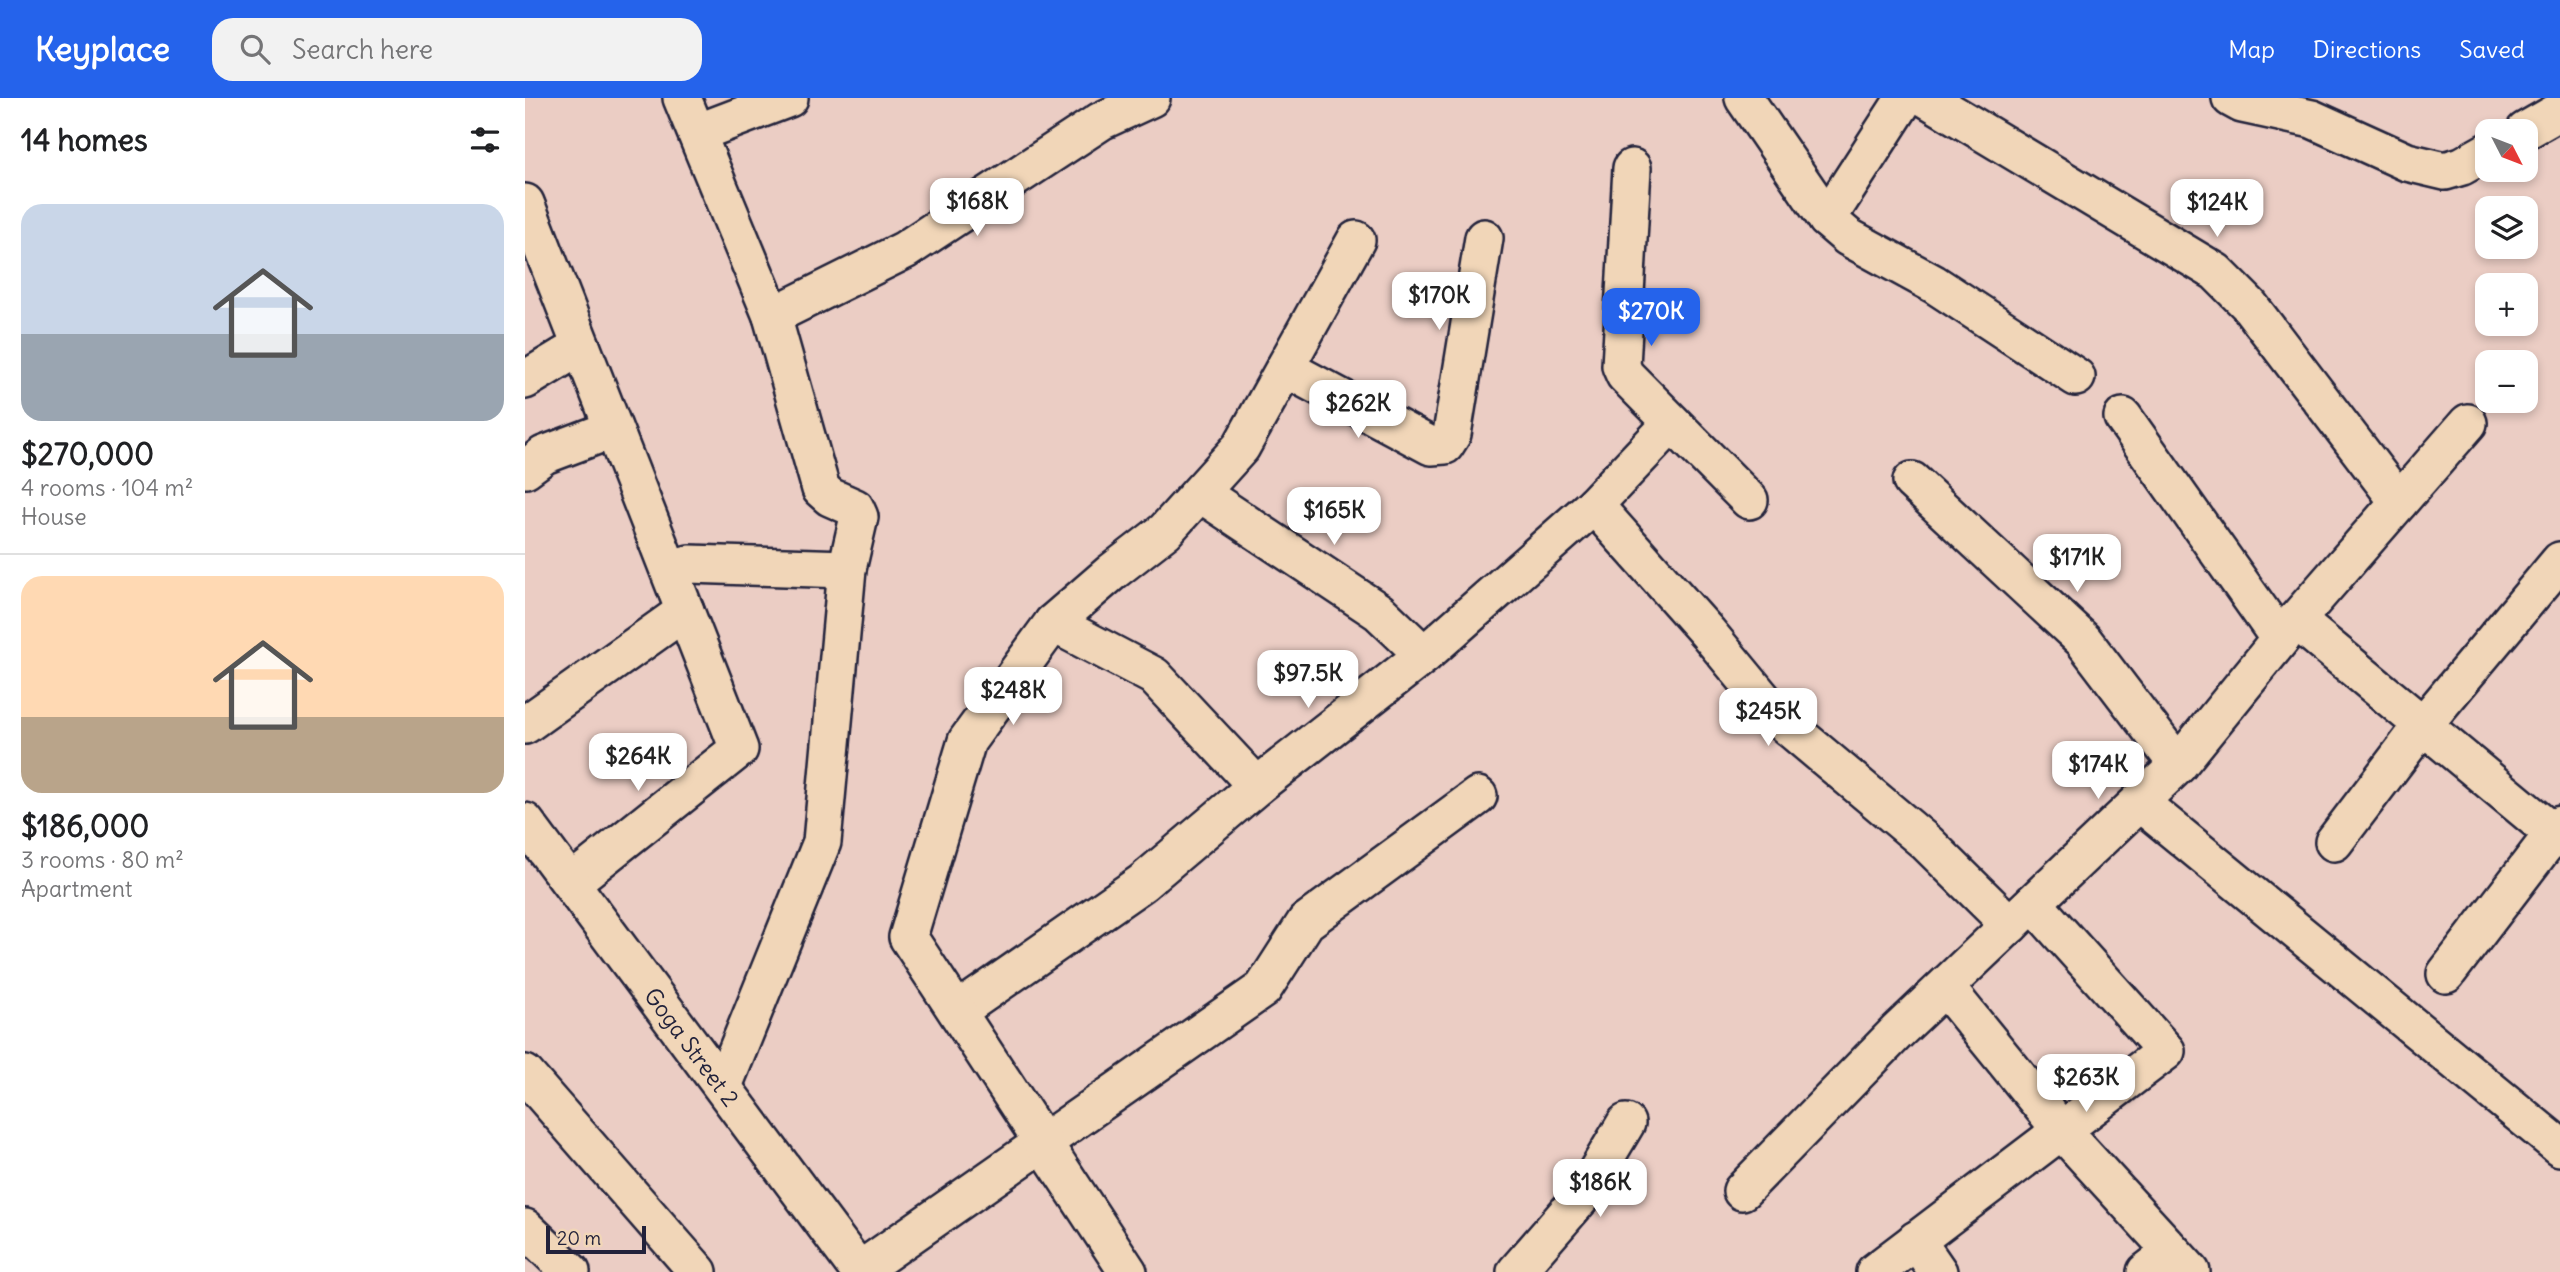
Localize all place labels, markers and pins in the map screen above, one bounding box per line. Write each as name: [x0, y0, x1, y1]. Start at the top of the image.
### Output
pin: $168K: [928, 178, 1026, 238]
pin: $124K: [2168, 180, 2266, 239]
pin: $170K: [1390, 272, 1488, 332]
pin: $270K: [1602, 288, 1700, 348]
pin: $262K: [1309, 380, 1407, 440]
pin: $165K: [1285, 488, 1383, 547]
pin: $171K: [2028, 534, 2126, 594]
pin: $97.5K: [1251, 650, 1365, 710]
pin: $248K: [964, 668, 1062, 727]
pin: $245K: [1719, 688, 1817, 748]
pin: $264K: [589, 734, 687, 793]
pin: $174K: [2049, 742, 2147, 801]
pin: $263K: [2037, 1054, 2135, 1114]
pin: $186K: [1551, 1160, 1649, 1219]

